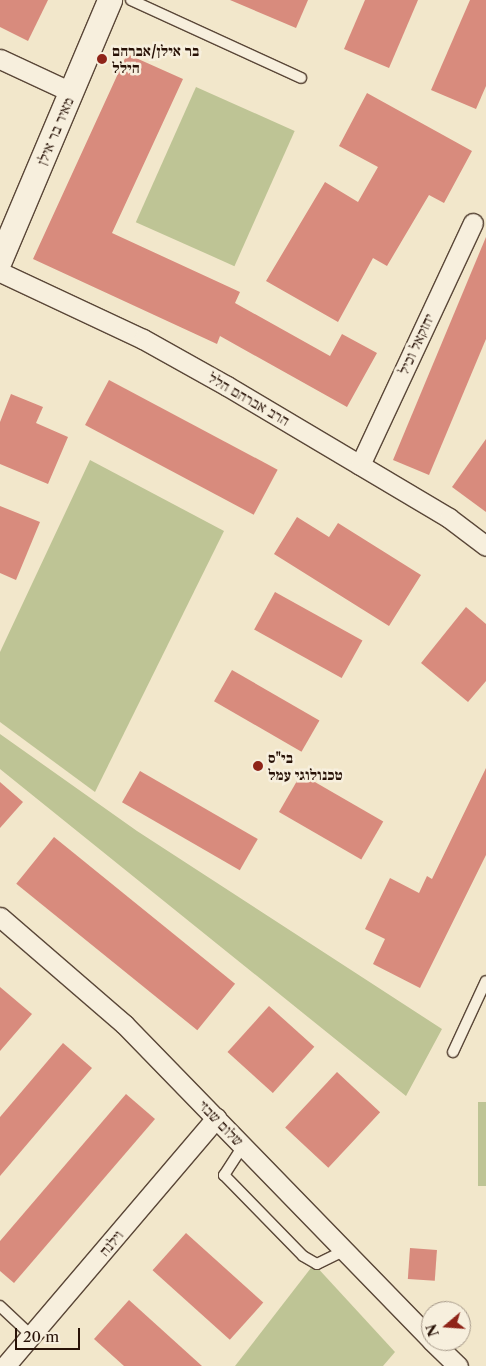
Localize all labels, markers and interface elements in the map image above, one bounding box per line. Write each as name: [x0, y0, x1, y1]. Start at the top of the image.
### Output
place label: בר אילן/אברהם הילל: [112, 41, 199, 76]
marker: בר אילן/אברהם הילל: [96, 53, 108, 65]
street label: מאיר בר אילן: [33, 94, 77, 168]
street label: יחזקאל וכיל: [394, 311, 438, 377]
street label: הרב אברהם הלל: [205, 368, 293, 430]
place label: בי"ס טכנולוגי עמל: [268, 748, 343, 783]
marker: בי"ס טכנולוגי עמל: [252, 760, 264, 772]
street label: שלום שבזי: [195, 1096, 247, 1150]
street label: וילנה: [95, 1226, 127, 1260]
north arrow: [421, 1301, 471, 1351]
scale bar: [18, 1318, 82, 1350]
text: N: [422, 1322, 443, 1339]
text: 20 m: [23, 1327, 59, 1346]

